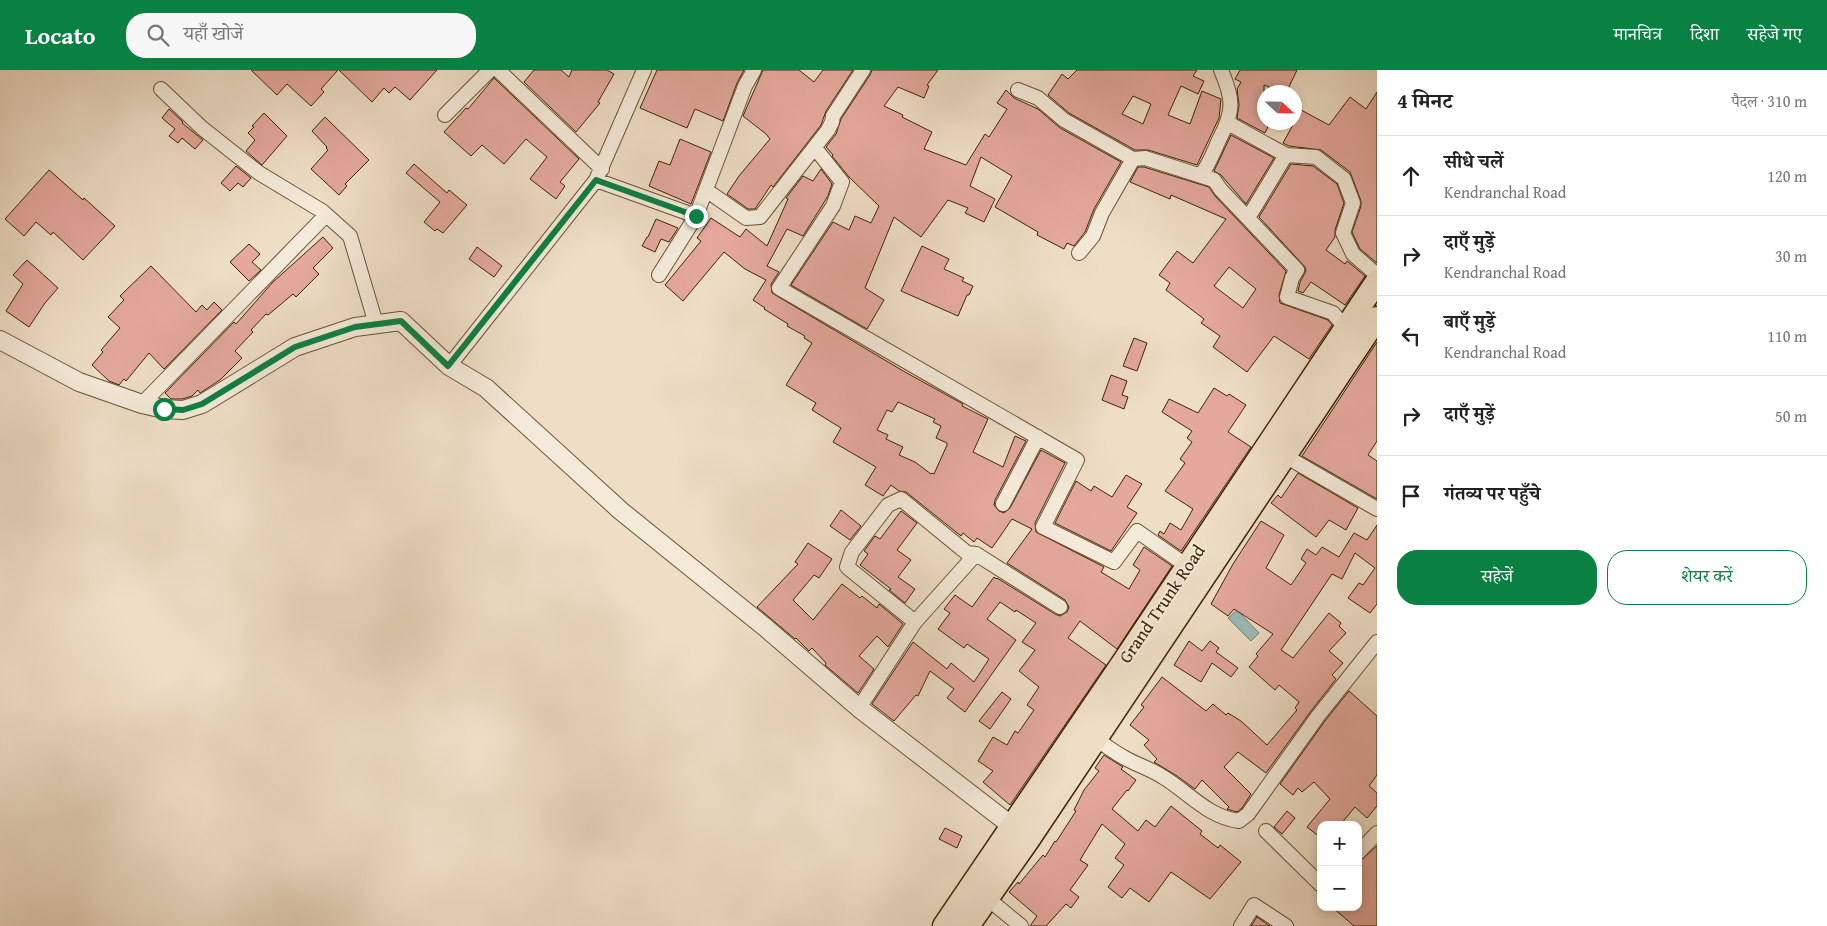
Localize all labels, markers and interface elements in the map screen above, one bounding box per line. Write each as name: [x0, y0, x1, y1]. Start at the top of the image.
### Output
search box: [126, 13, 476, 58]
text: Locato: [25, 18, 96, 53]
text: यहाँ खोजें: [184, 19, 243, 47]
text: मानचित्र: [1613, 20, 1662, 47]
text: दिशा: [1690, 20, 1719, 47]
text: सहेजे गए: [1747, 20, 1802, 47]
icon: search: [144, 21, 172, 49]
north arrow: [1257, 85, 1302, 130]
text: 4 मिनट: [1397, 85, 1452, 116]
text: पैदल · 310 m: [1731, 89, 1807, 113]
text: सीधे चलें: [1444, 147, 1503, 175]
icon: ahead: [1397, 162, 1425, 190]
text: 120 m: [1767, 164, 1807, 188]
text: Kendranchal Road: [1444, 180, 1566, 204]
route end: [685, 205, 708, 228]
text: दाएँ मुड़ें: [1444, 227, 1495, 255]
icon: right: [1397, 242, 1425, 270]
text: 30 m: [1775, 244, 1807, 268]
text: Kendranchal Road: [1444, 260, 1566, 284]
text: बाएँ मुड़ें: [1444, 307, 1495, 335]
icon: left: [1397, 322, 1425, 350]
text: 110 m: [1767, 324, 1807, 348]
text: Kendranchal Road: [1444, 340, 1566, 364]
route start: [153, 398, 176, 421]
text: दाएँ मुड़ें: [1444, 399, 1495, 427]
icon: right: [1397, 402, 1425, 430]
text: 50 m: [1775, 404, 1807, 428]
text: गंतव्य पर पहुँचे: [1444, 479, 1540, 507]
icon: arrive: [1397, 482, 1425, 510]
street label: Grand Trunk Road: [1112, 539, 1212, 669]
button: सहेजें: [1397, 550, 1597, 605]
button: शेयर करें: [1607, 550, 1807, 605]
map controls: [1317, 821, 1362, 911]
button: +: [1317, 821, 1362, 866]
button: −: [1317, 866, 1362, 911]

